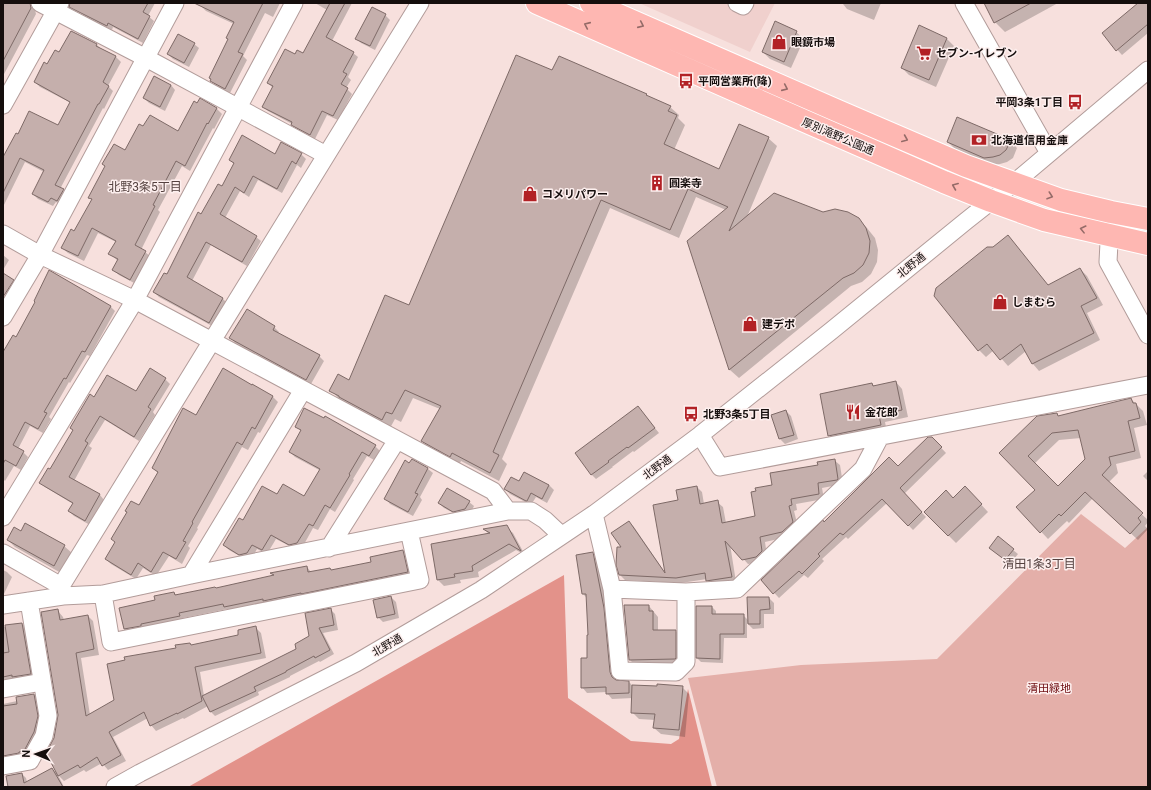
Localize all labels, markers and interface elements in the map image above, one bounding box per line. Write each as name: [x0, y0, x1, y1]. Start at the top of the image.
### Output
one-way arrow: [636, 20, 644, 28]
one-way arrow: [584, 22, 592, 30]
shop icon: 眼鏡市場: [770, 33, 788, 51]
place label: 眼鏡市場: [791, 36, 835, 49]
supermarket icon: セブン-イレブン: [915, 44, 933, 62]
place label: セブン-イレブン: [936, 47, 1017, 60]
bus stop icon: 平岡営業所(降): [677, 72, 695, 90]
place label: 平岡営業所(降): [698, 75, 772, 88]
one-way arrow: [781, 83, 789, 91]
bus stop icon: 平岡3条1丁目: [1066, 93, 1084, 111]
place label: 平岡3条1丁目: [995, 96, 1063, 109]
street label: 厚別滝野公園通: [800, 115, 876, 157]
bank icon: 北海道信用金庫: [970, 131, 988, 149]
place label: 北海道信用金庫: [991, 134, 1068, 147]
one-way arrow: [901, 135, 908, 143]
building icon: 圓楽寺: [648, 174, 666, 192]
place label: 圓楽寺: [669, 177, 702, 190]
district label: 北野3条5丁目: [108, 180, 182, 194]
one-way arrow: [952, 183, 960, 191]
shop icon: コメリパワー: [521, 185, 539, 203]
place label: コメリパワー: [542, 188, 608, 201]
one-way arrow: [1047, 191, 1054, 200]
one-way arrow: [1079, 226, 1086, 234]
street label: 北野通: [894, 250, 928, 281]
shop icon: しまむら: [991, 293, 1009, 311]
place label: しまむら: [1012, 296, 1056, 309]
shop icon: 建デポ: [741, 315, 759, 333]
place label: 建デポ: [762, 318, 795, 331]
restaurant icon: 金花郎: [844, 403, 862, 421]
bus stop icon: 北野3条5丁目: [682, 405, 700, 423]
place label: 金花郎: [865, 406, 898, 419]
place label: 北野3条5丁目: [703, 408, 771, 421]
street label: 北野通: [640, 452, 674, 483]
district label: 清田1条3丁目: [1002, 557, 1076, 571]
street label: 北野通: [370, 632, 405, 659]
park label: 清田緑地: [1027, 682, 1071, 695]
north arrow: [16, 734, 56, 774]
text: N: [20, 749, 33, 758]

